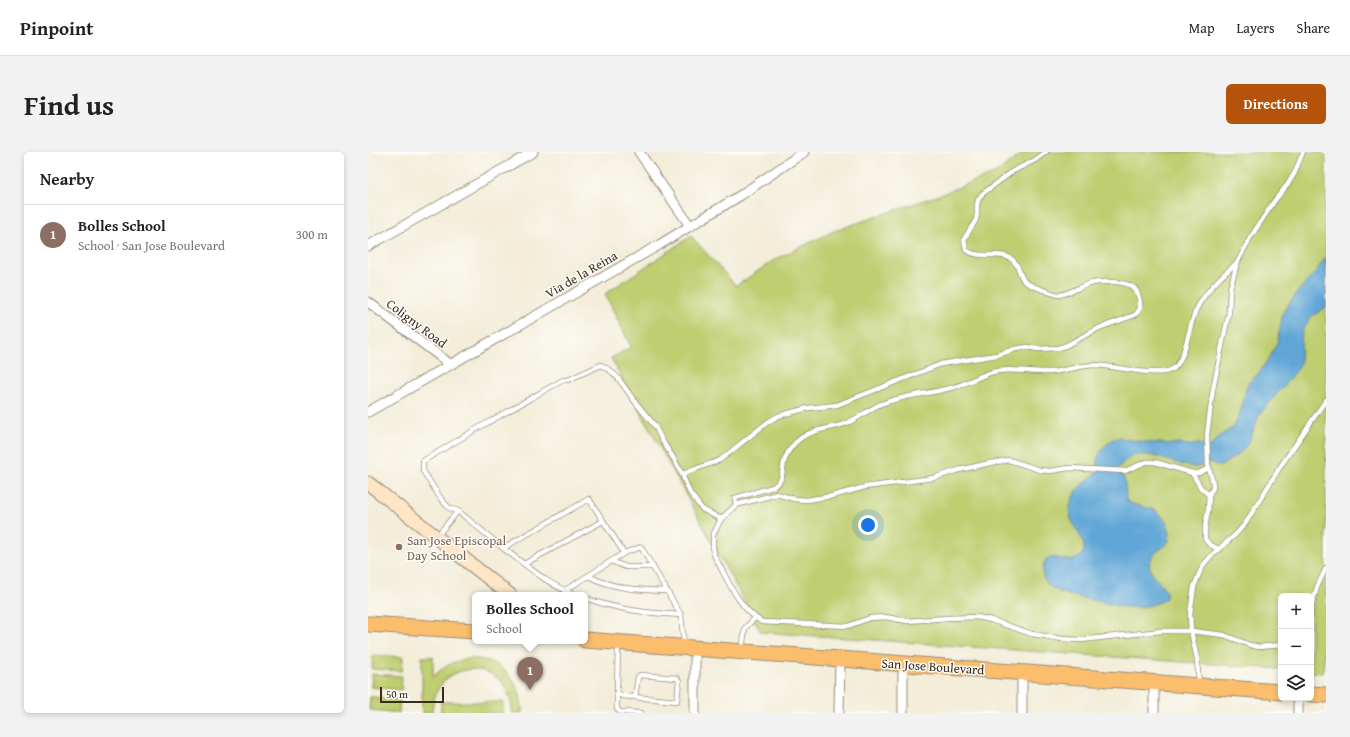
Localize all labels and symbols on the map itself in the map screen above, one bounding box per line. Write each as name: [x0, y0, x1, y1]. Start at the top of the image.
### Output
street label: Via de la Reina: [542, 246, 622, 303]
street label: Coligny Road: [383, 294, 451, 352]
your location: [858, 515, 878, 535]
place label: San Jose Episcopal Day School: [407, 531, 506, 565]
marker: San Jose Episcopal Day School: [394, 542, 404, 552]
street label: San Jose Boulevard: [881, 653, 985, 680]
pin: 1: [517, 657, 543, 690]
scale bar: [380, 685, 444, 704]

